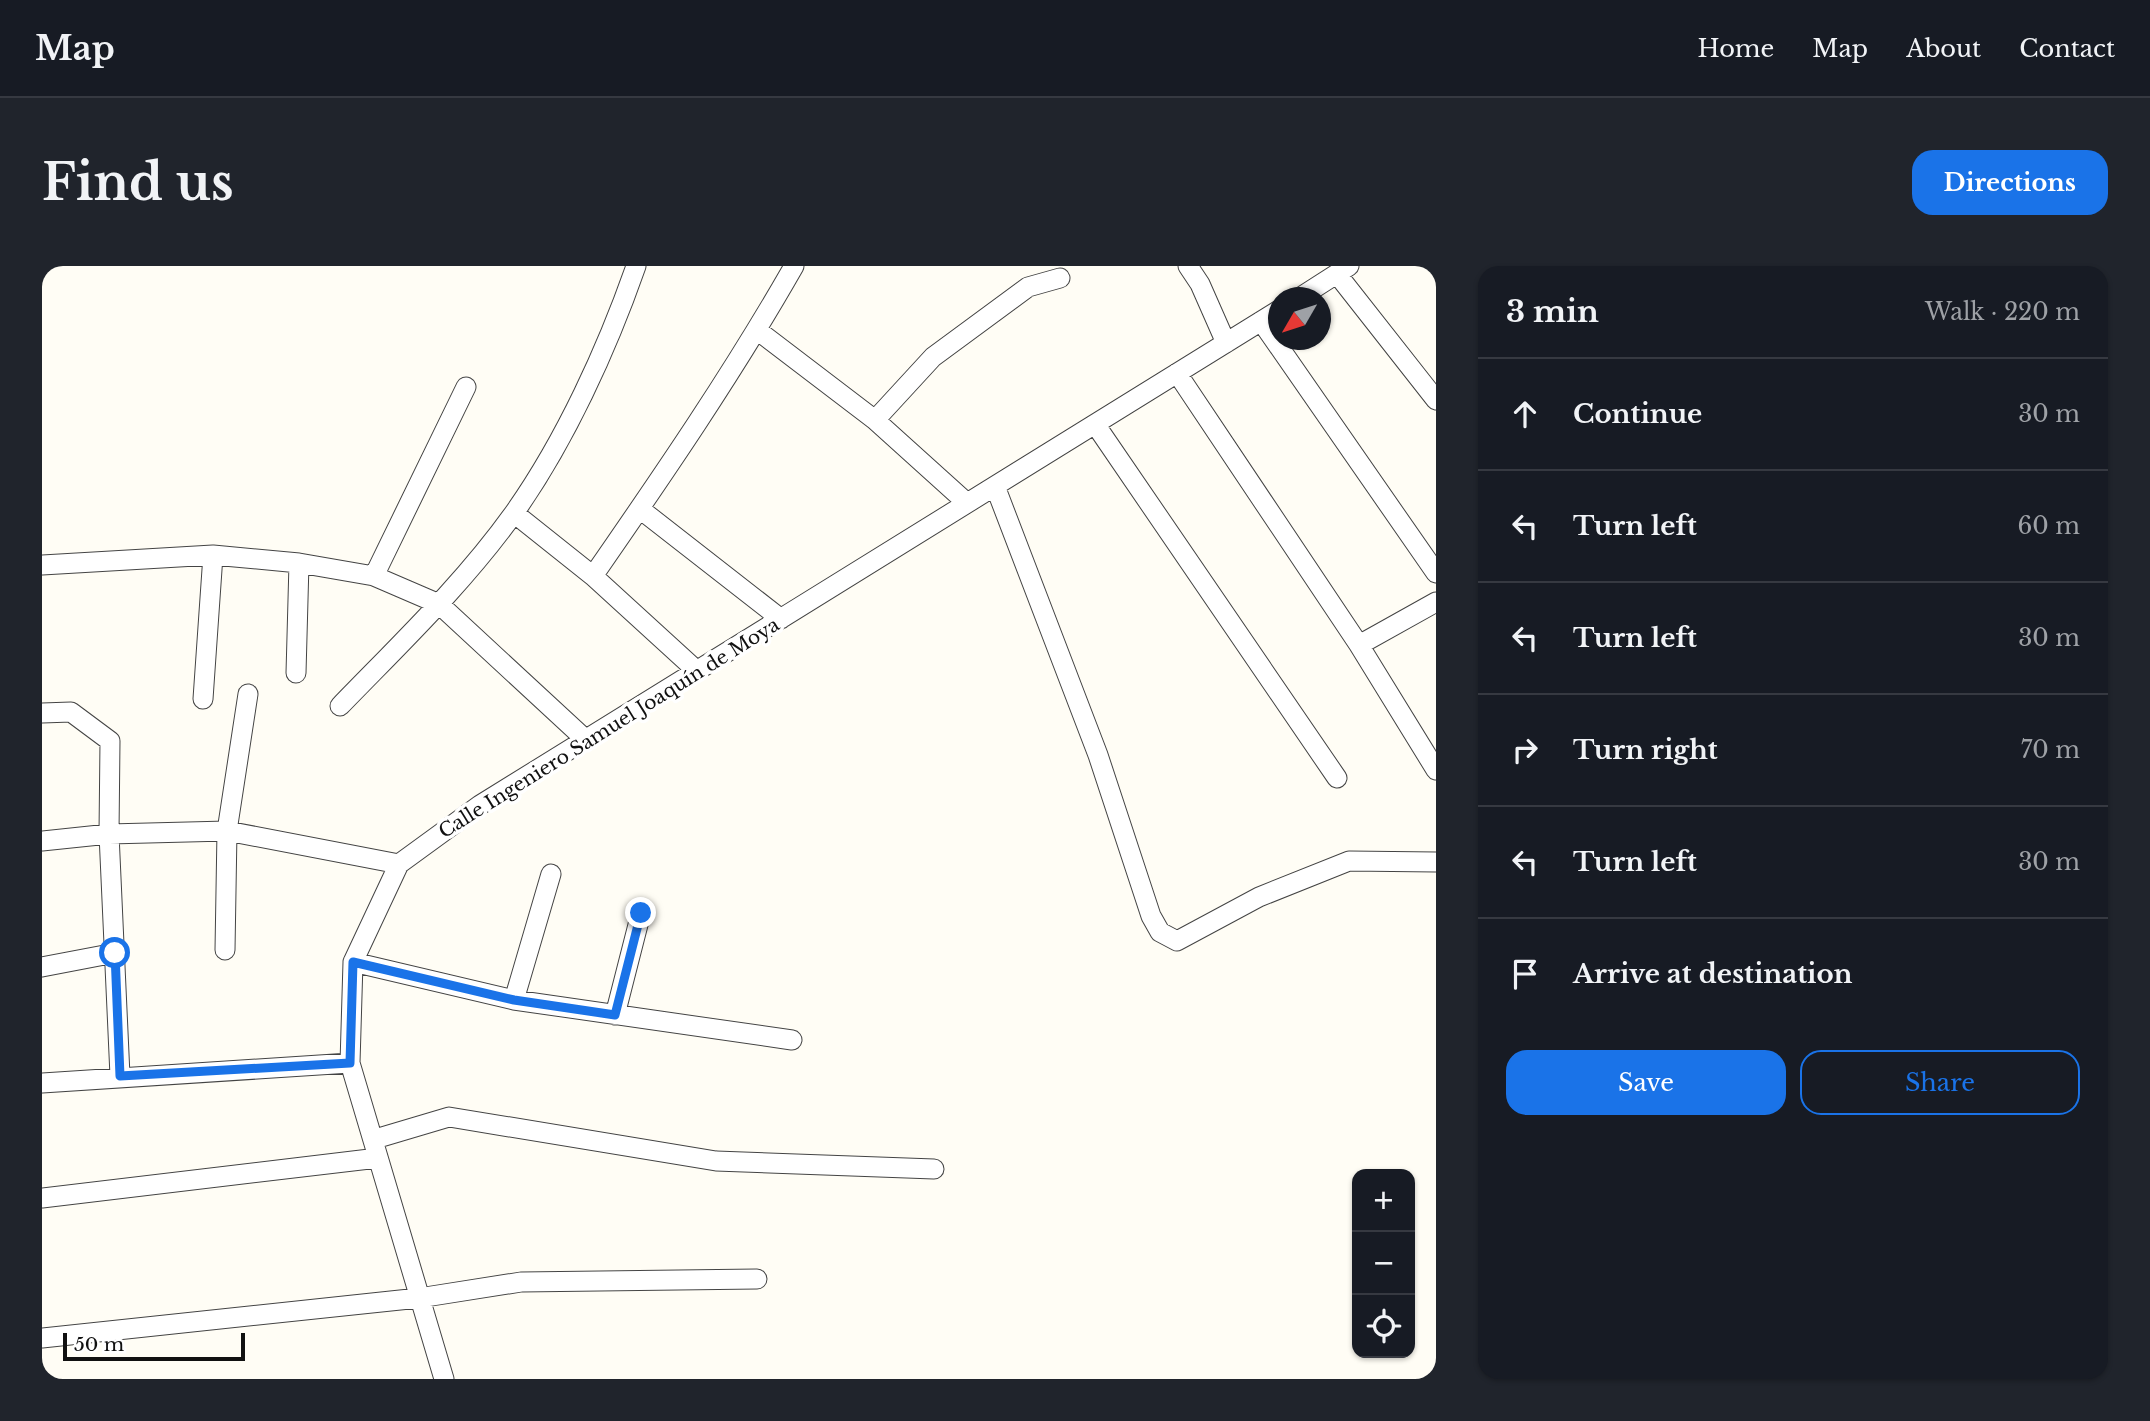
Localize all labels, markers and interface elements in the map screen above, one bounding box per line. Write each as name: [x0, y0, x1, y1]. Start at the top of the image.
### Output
text: Map: [35, 28, 115, 69]
text: Home: [1698, 34, 1774, 63]
text: Map: [1812, 34, 1868, 63]
text: About: [1906, 34, 1981, 63]
text: Contact: [2019, 34, 2115, 63]
button: Directions: [1912, 150, 2108, 215]
text: Find us: [42, 152, 234, 213]
north arrow: [1268, 287, 1331, 350]
text: 3 min: [1506, 293, 1599, 330]
text: Walk · 220 m: [1925, 298, 2080, 326]
icon: ahead: [1506, 395, 1544, 433]
text: Continue: [1573, 398, 1702, 430]
text: 30 m: [2018, 400, 2080, 428]
icon: left: [1506, 507, 1544, 545]
text: Turn left: [1573, 510, 1697, 542]
text: 60 m: [2018, 512, 2080, 540]
street label: Calle Ingeniero Samuel Joaquín de Moya: [434, 613, 784, 843]
icon: left: [1506, 619, 1544, 657]
text: Turn left: [1573, 622, 1697, 654]
text: 30 m: [2018, 624, 2080, 652]
icon: right: [1506, 731, 1544, 769]
text: Turn right: [1573, 734, 1718, 766]
text: 70 m: [2021, 736, 2080, 764]
icon: left: [1506, 843, 1544, 881]
text: Turn left: [1573, 846, 1697, 878]
text: 30 m: [2018, 848, 2080, 876]
route end: [625, 897, 656, 928]
route start: [99, 937, 130, 968]
icon: arrive: [1506, 955, 1544, 993]
text: Arrive at destination: [1573, 958, 1853, 990]
button: Save: [1506, 1050, 1786, 1115]
button: Share: [1800, 1050, 2080, 1115]
map controls: [1352, 1169, 1415, 1358]
button: +: [1352, 1169, 1415, 1232]
button: −: [1352, 1232, 1415, 1295]
button: locate: [1352, 1295, 1415, 1358]
scale bar: [63, 1330, 245, 1362]
text: 50 m: [74, 1333, 124, 1356]

